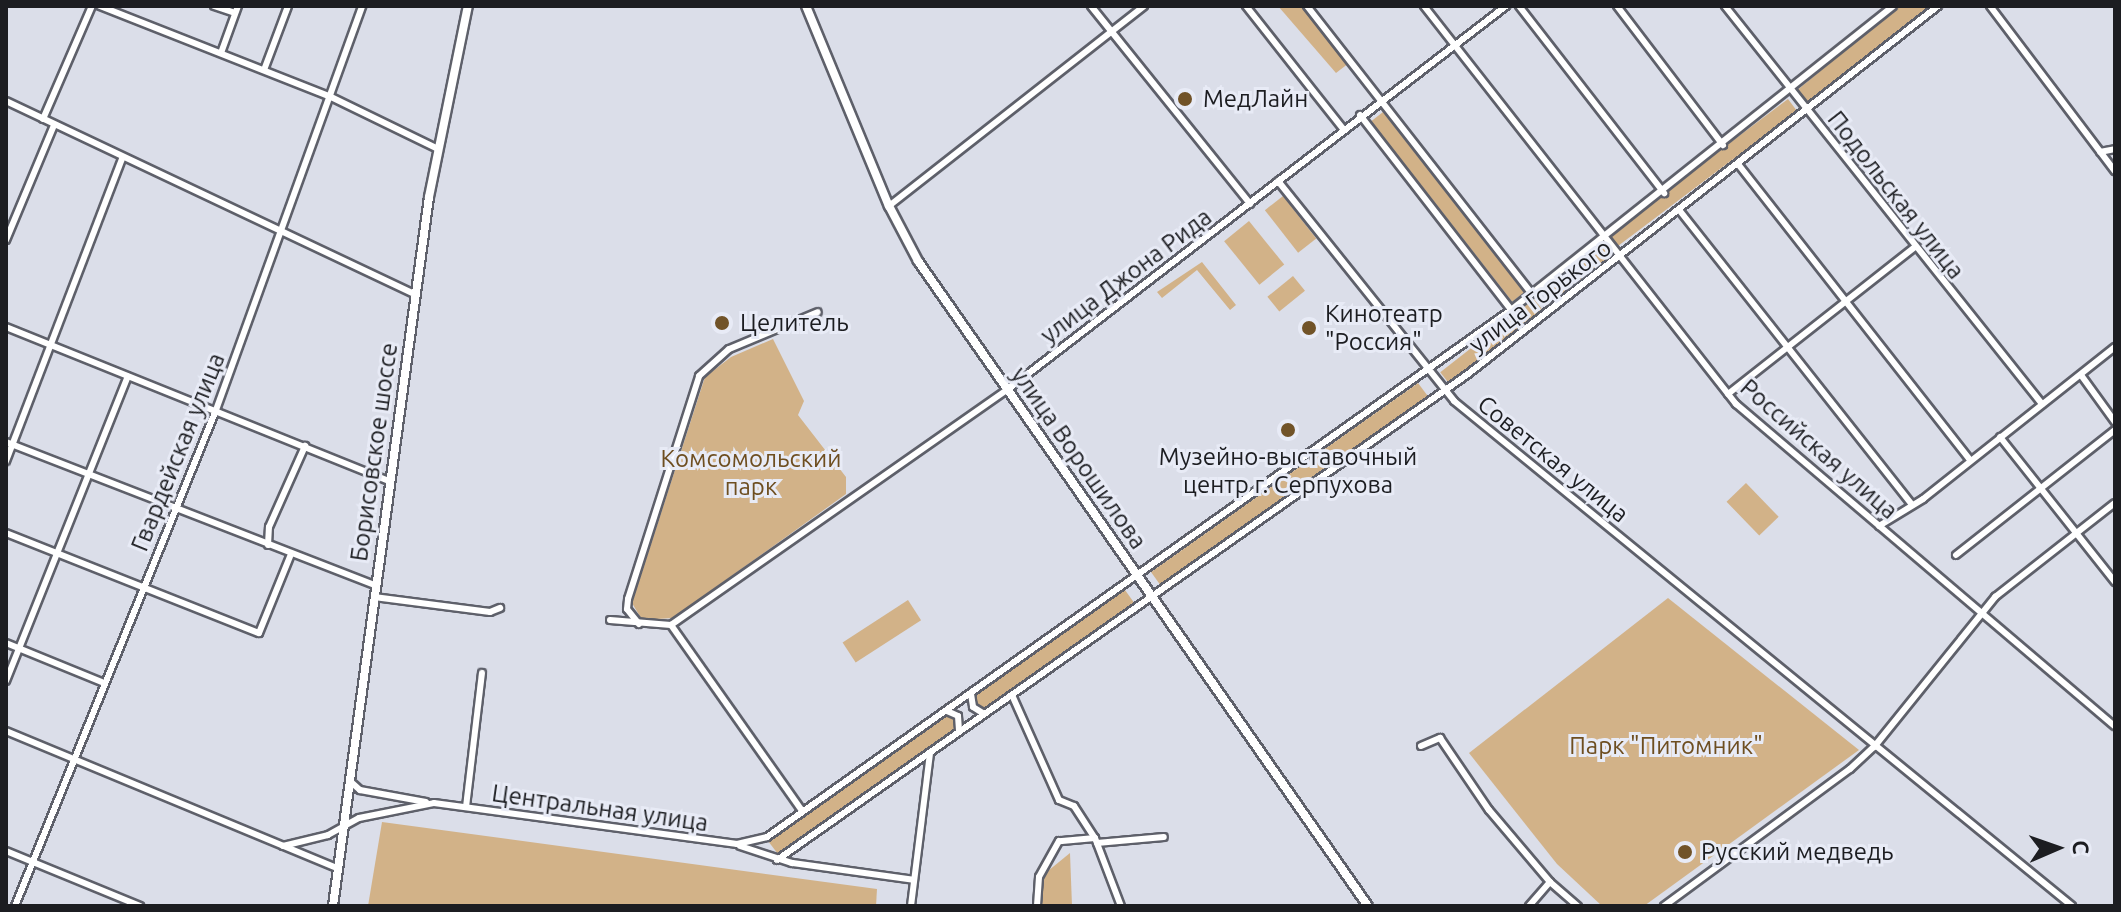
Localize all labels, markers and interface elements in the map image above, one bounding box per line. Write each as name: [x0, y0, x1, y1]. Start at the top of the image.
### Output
place label: МедЛайн: [1203, 85, 1308, 113]
marker: МедЛайн: [1174, 88, 1196, 110]
street label: Подольская улица: [1822, 105, 1970, 285]
street label: улица Джона Рида: [1035, 202, 1217, 350]
street label: улица Горького: [1463, 233, 1617, 359]
place label: Кинотеатр "Россия": [1325, 300, 1443, 356]
place label: Целитель: [740, 309, 849, 337]
marker: Целитель: [711, 312, 733, 334]
marker: Кинотеатр "Россия": [1300, 319, 1318, 337]
street label: Борисовское шоссе: [344, 341, 404, 563]
street label: Гвардейская улица: [125, 349, 231, 555]
street label: улица Ворошилова: [1005, 361, 1153, 555]
street label: Российская улица: [1735, 373, 1903, 525]
street label: Советская улица: [1472, 389, 1634, 529]
marker: Музейно-выставочный центр г. Серпухова: [1279, 421, 1297, 439]
place label: Музейно-выставочный центр г. Серпухова: [1159, 443, 1417, 499]
park label: Комсомольский парк: [661, 445, 841, 501]
park label: Парк "Питомник": [1569, 732, 1763, 760]
street label: Центральная улица: [490, 779, 710, 837]
north arrow: [2017, 808, 2097, 888]
place label: Русский медведь: [1701, 838, 1894, 866]
text: С: [2069, 840, 2094, 855]
marker: Русский медведь: [1676, 843, 1694, 861]

